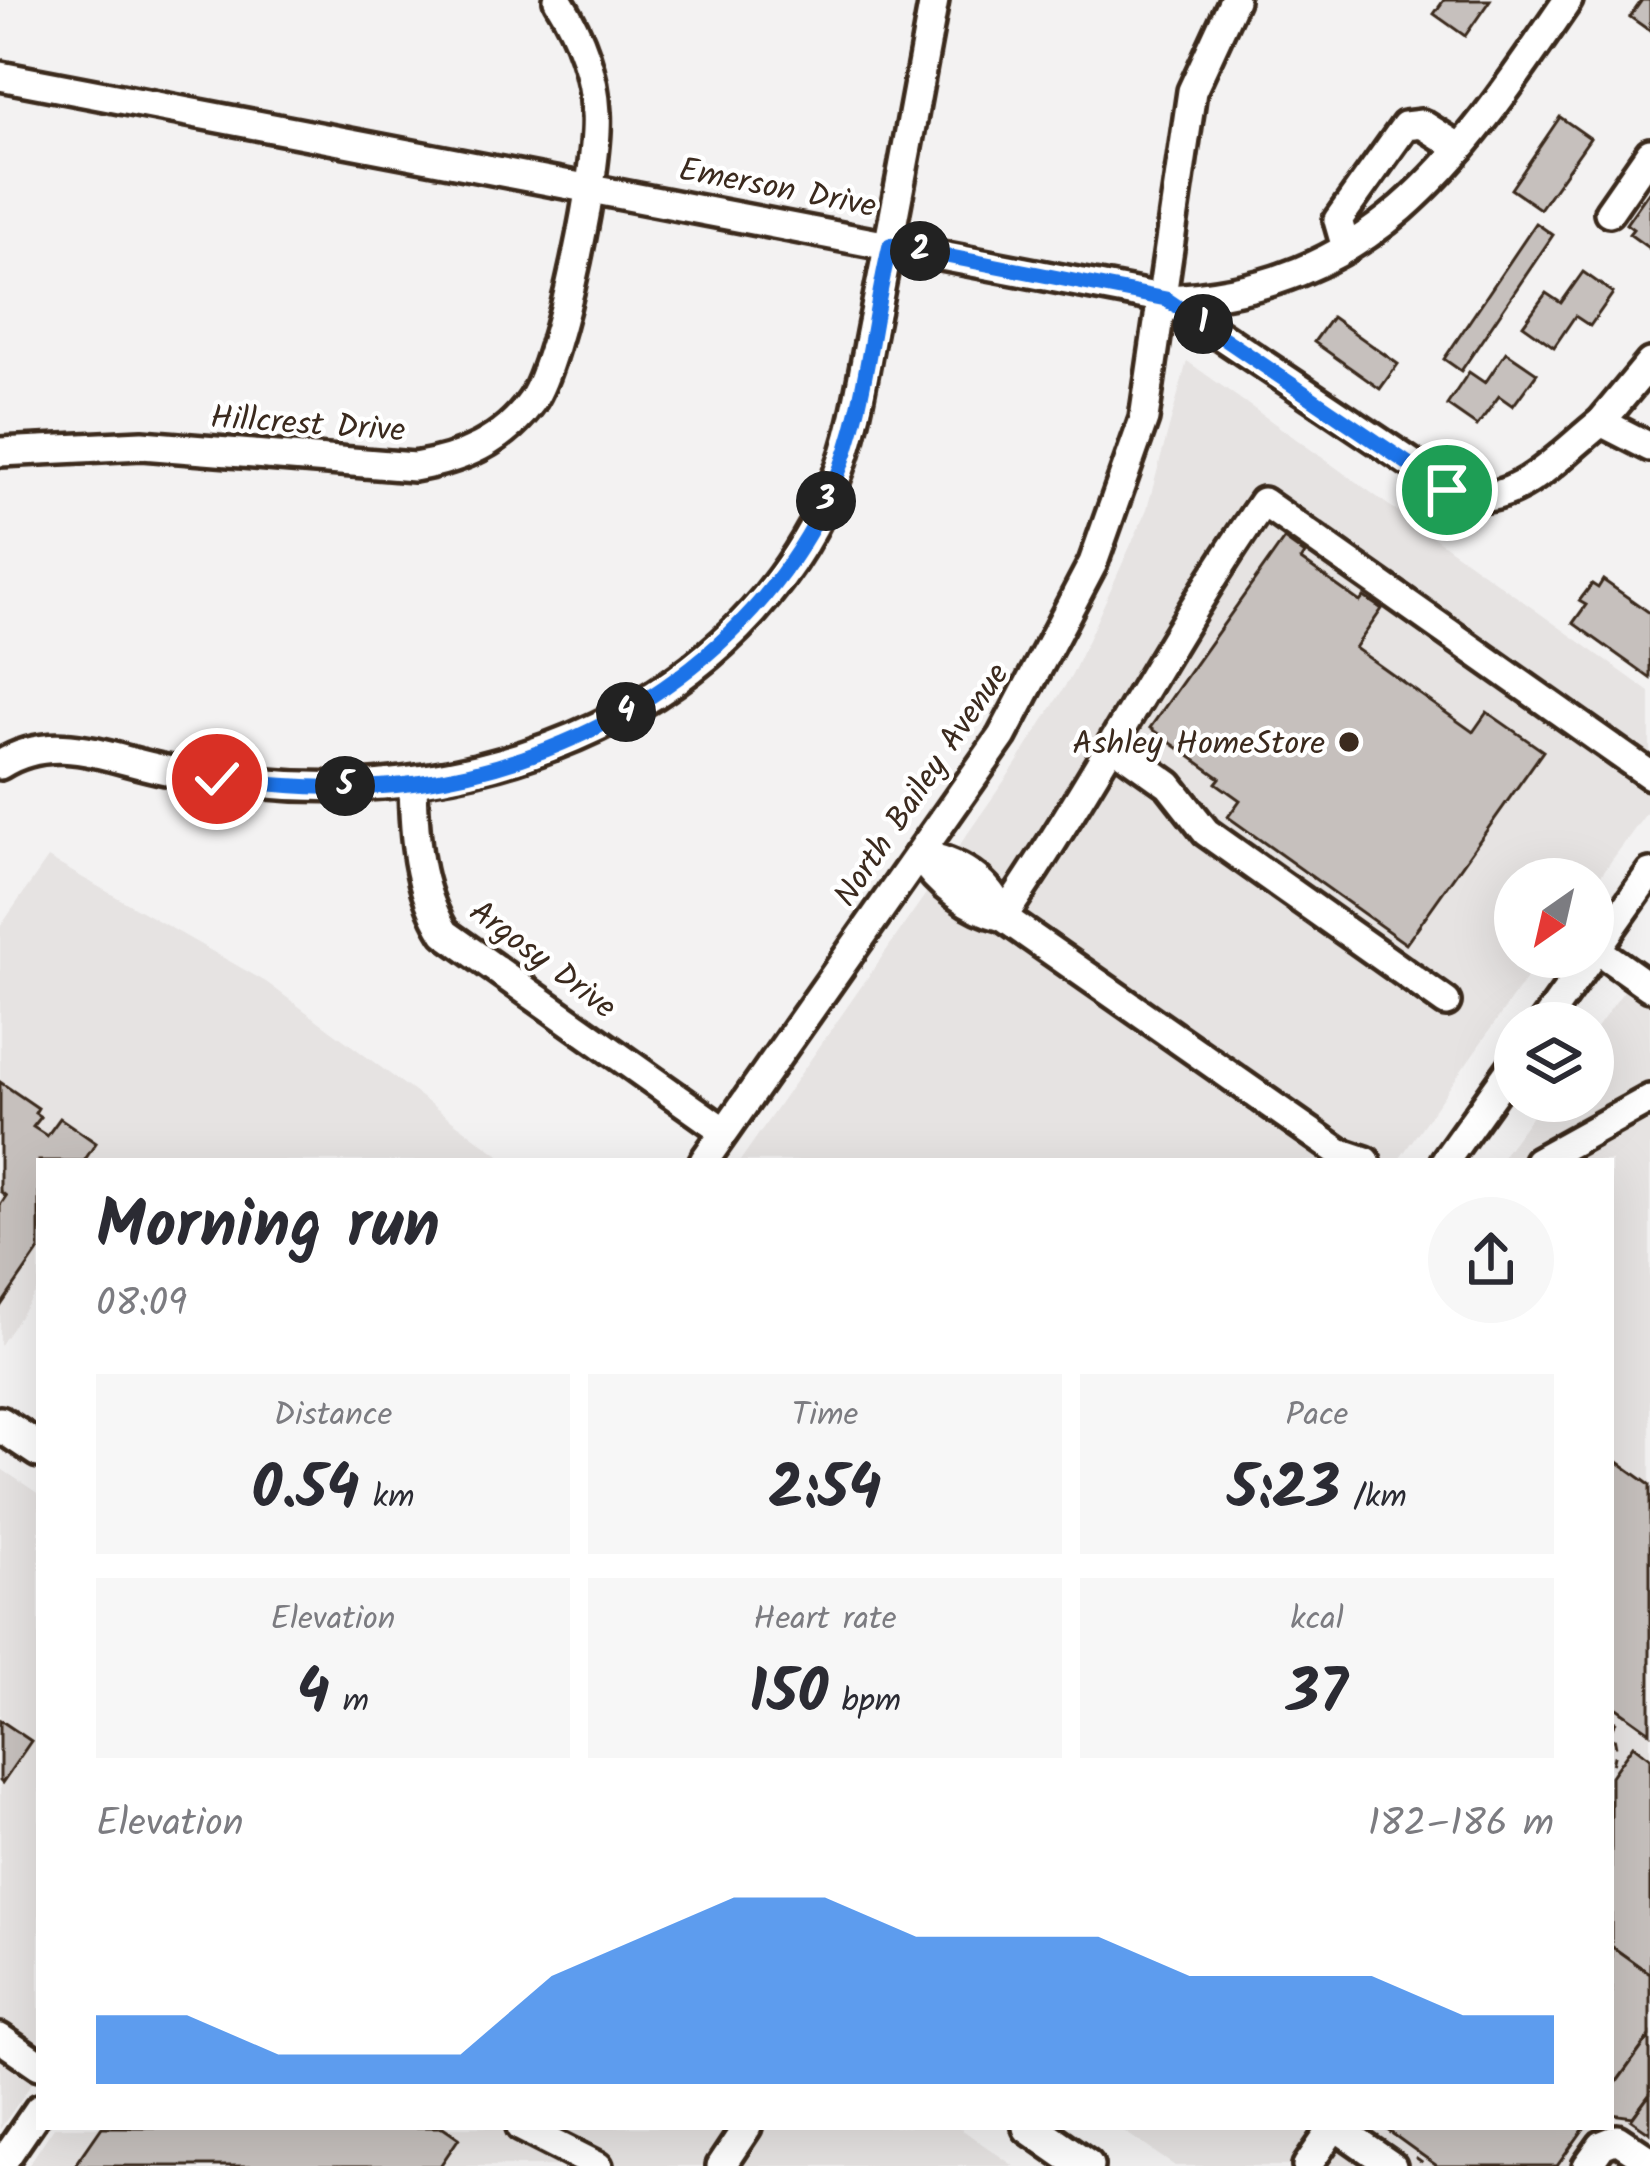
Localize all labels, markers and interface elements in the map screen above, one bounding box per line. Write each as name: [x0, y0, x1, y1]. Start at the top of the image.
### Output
street label: Emerson Drive: [674, 144, 881, 235]
pin: 2: [890, 221, 950, 281]
text: 2: [910, 224, 930, 277]
pin: 1: [1173, 294, 1233, 354]
text: 1: [1198, 297, 1208, 350]
street label: Hillcrest Drive: [208, 392, 407, 459]
pin: [1396, 439, 1498, 541]
icon: arrive: [1414, 457, 1480, 523]
pin: 3: [796, 471, 856, 531]
text: 3: [817, 474, 835, 527]
street label: North Bailey Avenue: [821, 653, 1025, 919]
pin: 4: [596, 682, 656, 742]
text: 4: [617, 685, 635, 738]
place label: Ashley HomeStore: [1072, 719, 1325, 772]
pin: [166, 728, 268, 830]
marker: Ashley HomeStore: [1336, 729, 1362, 755]
icon: check: [184, 746, 250, 812]
pin: 5: [315, 756, 375, 816]
text: 5: [337, 759, 353, 812]
north arrow: [1494, 858, 1614, 978]
map controls: [1494, 858, 1614, 1122]
street label: Argosy Drive: [457, 888, 627, 1034]
button: layers: [1494, 1002, 1614, 1122]
text: Morning run: [96, 1176, 440, 1281]
button: share: [1428, 1197, 1554, 1323]
text: 08:09: [96, 1274, 187, 1336]
text: Distance: [274, 1390, 392, 1443]
text: Time: [792, 1390, 858, 1443]
text: Pace: [1286, 1390, 1348, 1443]
text: 0.54: [251, 1443, 360, 1539]
text: 2:54: [769, 1443, 881, 1539]
text: 5:23: [1227, 1443, 1340, 1539]
text: km: [360, 1472, 415, 1525]
text: /km: [1340, 1472, 1407, 1525]
text: Elevation: [271, 1594, 395, 1647]
text: Heart rate: [753, 1594, 897, 1647]
text: kcal: [1290, 1594, 1344, 1647]
text: 4: [297, 1647, 330, 1743]
text: 150: [749, 1647, 828, 1743]
text: 37: [1286, 1647, 1348, 1743]
text: m: [330, 1676, 369, 1729]
text: bpm: [828, 1676, 901, 1729]
text: Elevation: [96, 1794, 244, 1856]
text: 182–186 m: [1368, 1794, 1554, 1856]

